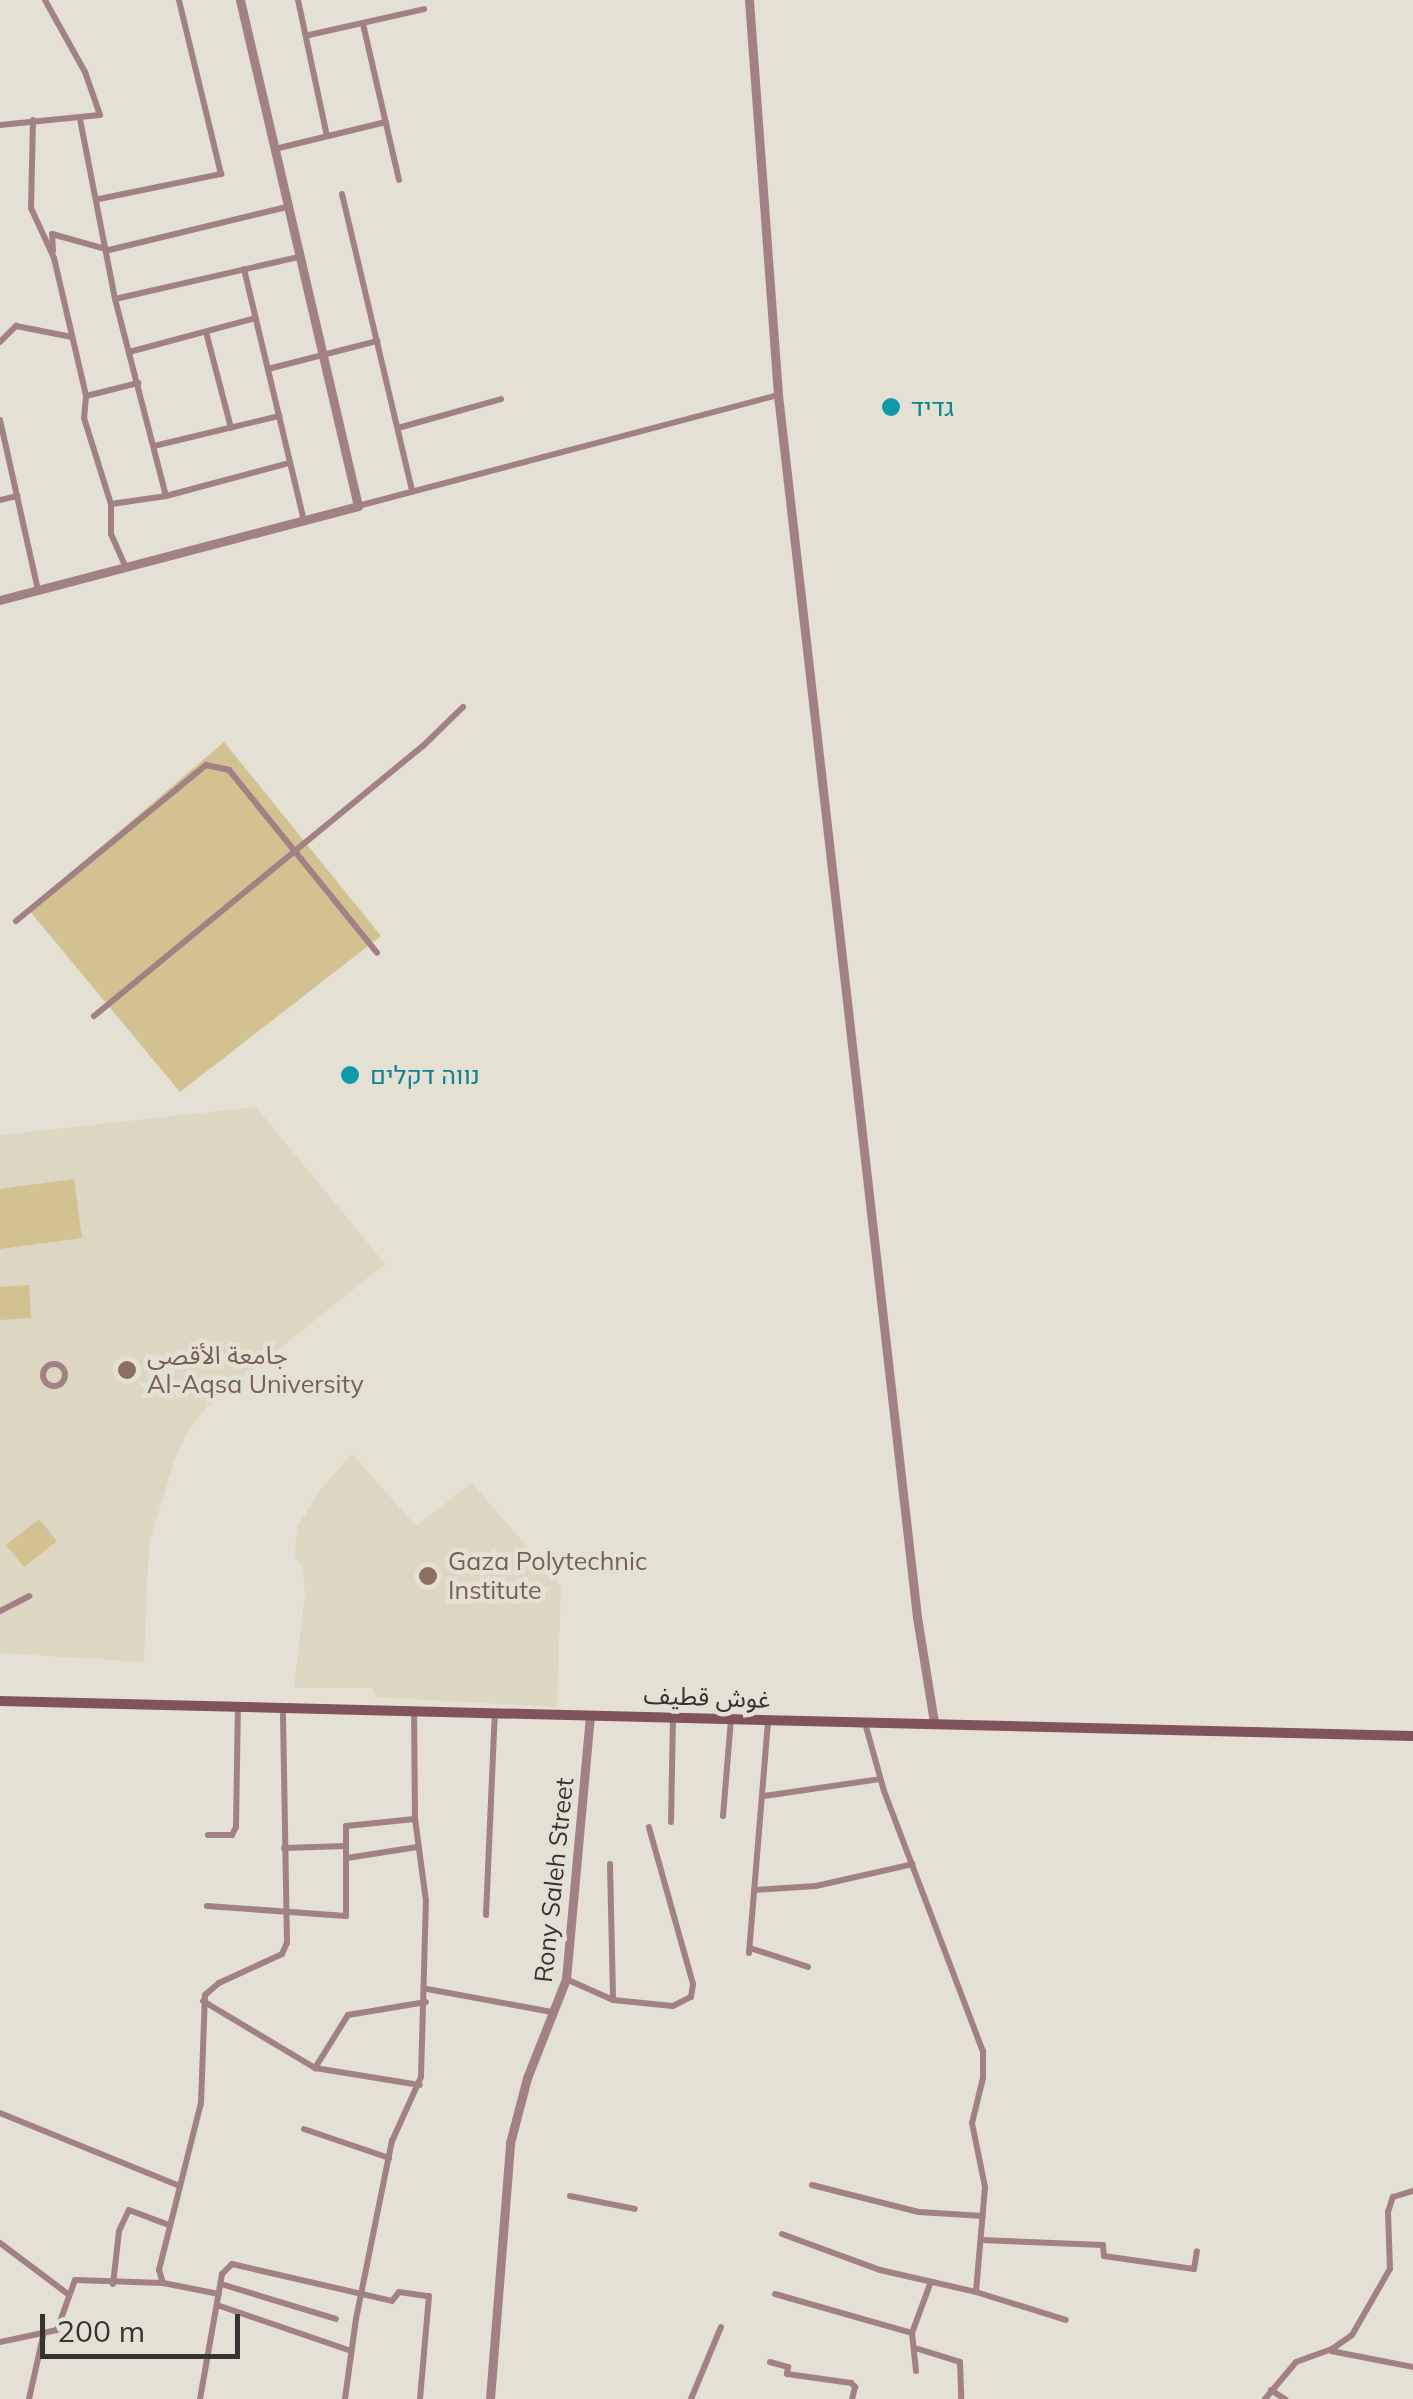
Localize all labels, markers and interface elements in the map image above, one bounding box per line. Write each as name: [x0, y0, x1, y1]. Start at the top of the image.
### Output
place label: גדיד: [911, 392, 954, 422]
marker: גדיד: [880, 396, 902, 418]
place label: נווה דקלים: [370, 1060, 480, 1090]
marker: נווה דקלים: [339, 1064, 361, 1086]
place label: جامعة الأقصى Al-Aqsa University: [147, 1341, 364, 1400]
marker: جامعة الأقصى Al-Aqsa University: [116, 1359, 138, 1381]
place label: Gaza Polytechnic Institute: [448, 1547, 647, 1606]
marker: Gaza Polytechnic Institute: [417, 1565, 439, 1587]
street label: غوش قطيف: [643, 1680, 771, 1714]
street label: Rony Saleh Street: [528, 1776, 580, 1984]
scale bar: [45, 2294, 245, 2356]
text: 200 m: [57, 2312, 145, 2350]

